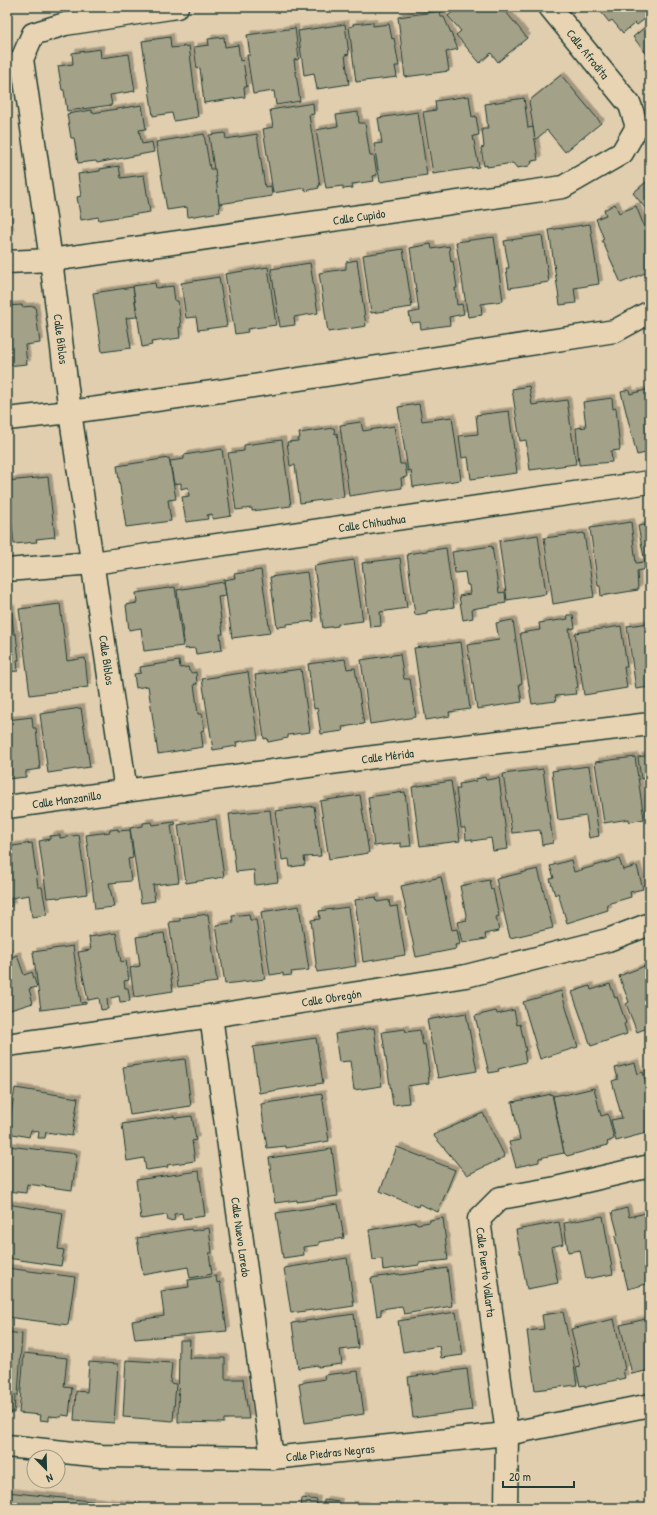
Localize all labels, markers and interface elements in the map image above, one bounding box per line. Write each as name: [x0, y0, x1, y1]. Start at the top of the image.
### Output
street label: Calle Afrodita: [563, 25, 614, 83]
street label: Calle Cupido: [332, 204, 386, 228]
street label: Calle Biblos: [49, 313, 73, 365]
street label: Calle Chihuahua: [337, 509, 407, 536]
street label: Calle Biblos: [95, 634, 119, 686]
street label: Calle Mérida: [360, 744, 415, 767]
street label: Calle Manzanillo: [31, 786, 102, 812]
street label: Calle Obregón: [300, 984, 363, 1010]
street label: Calle Nuevo Laredo: [228, 1196, 255, 1278]
street label: Calle Puerto Vallarta: [472, 1226, 500, 1318]
street label: Calle Piedras Negras: [285, 1439, 376, 1465]
north arrow: [26, 1449, 66, 1489]
scale bar: [503, 1463, 574, 1489]
text: 20 m: [509, 1468, 531, 1485]
text: N: [44, 1471, 55, 1486]

